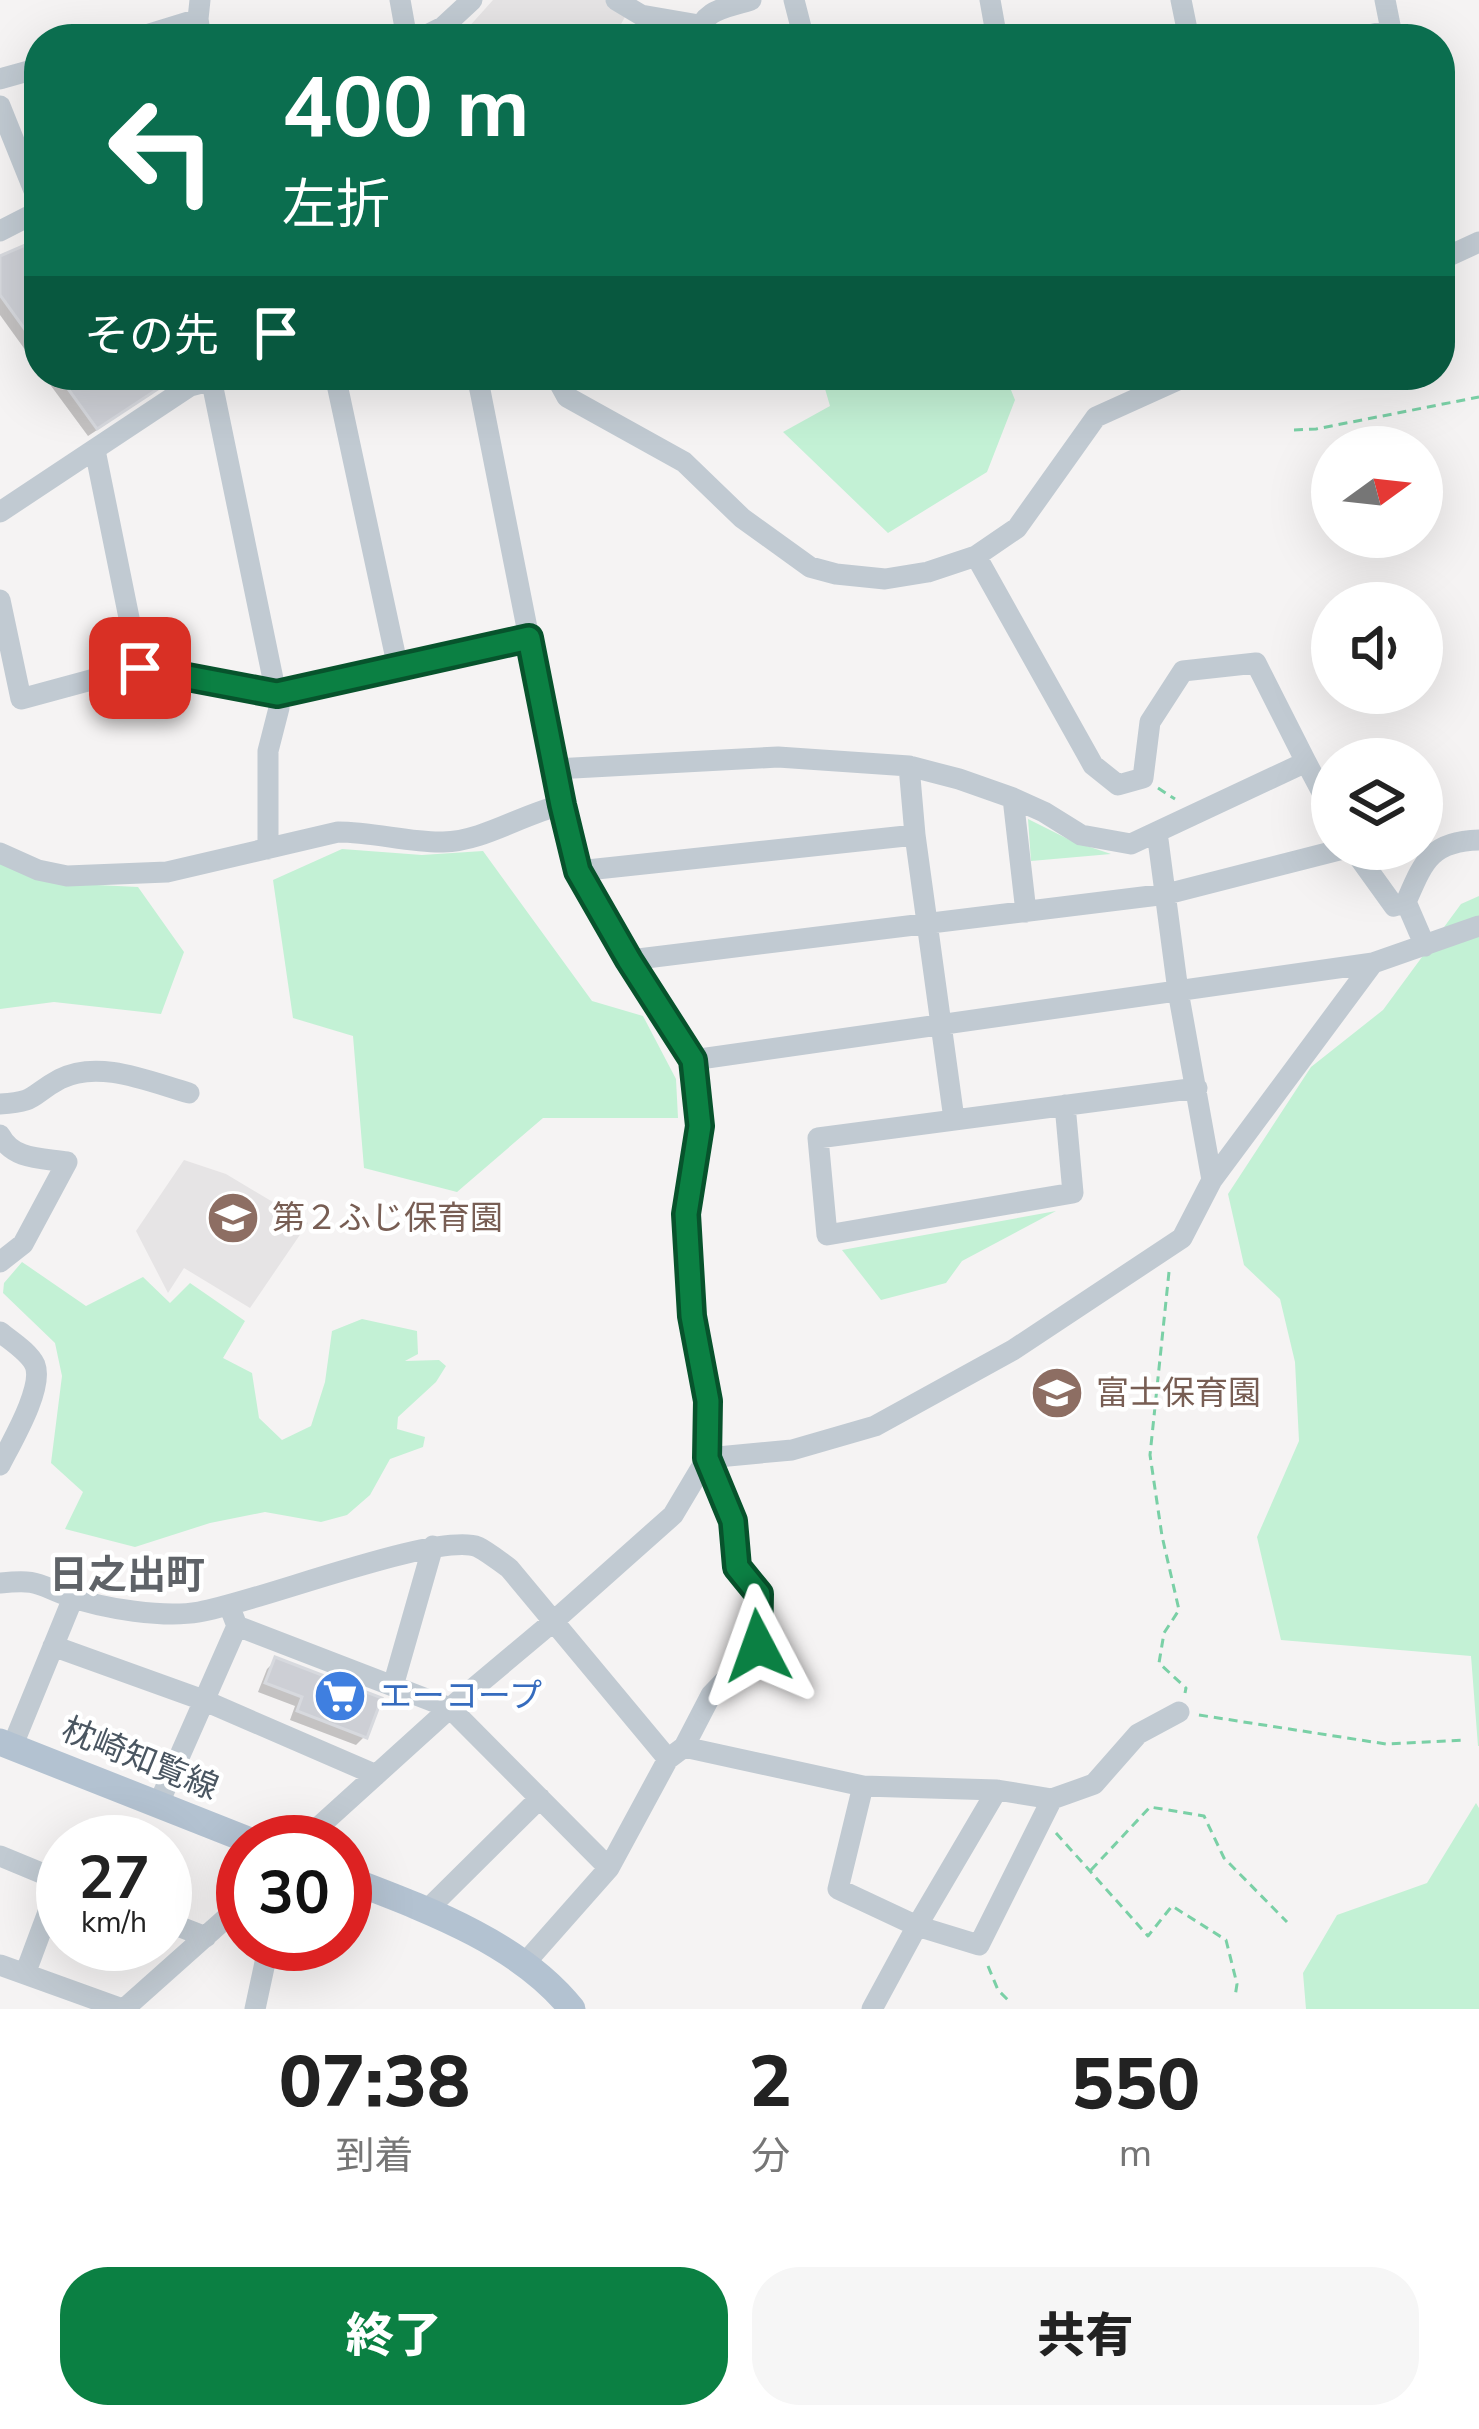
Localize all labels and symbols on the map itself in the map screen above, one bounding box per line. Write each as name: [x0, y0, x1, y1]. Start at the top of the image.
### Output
north arrow: [1311, 426, 1443, 558]
pin: [89, 617, 191, 719]
school or university icon: 第２ふじ保育園: [205, 1190, 261, 1246]
place label: 第２ふじ保育園: [272, 1196, 503, 1241]
school or university icon: 富士保育園: [1029, 1365, 1085, 1421]
place label: 富士保育園: [1096, 1371, 1261, 1416]
district label: 日之出町: [49, 1549, 205, 1602]
position arrow: [695, 1583, 821, 1709]
supermarket icon: エーコープ: [312, 1668, 368, 1724]
place label: エーコープ: [379, 1674, 542, 1719]
street label: 枕崎知覧線: [55, 1707, 225, 1811]
speed limit sign: 30: [216, 1815, 372, 1971]

